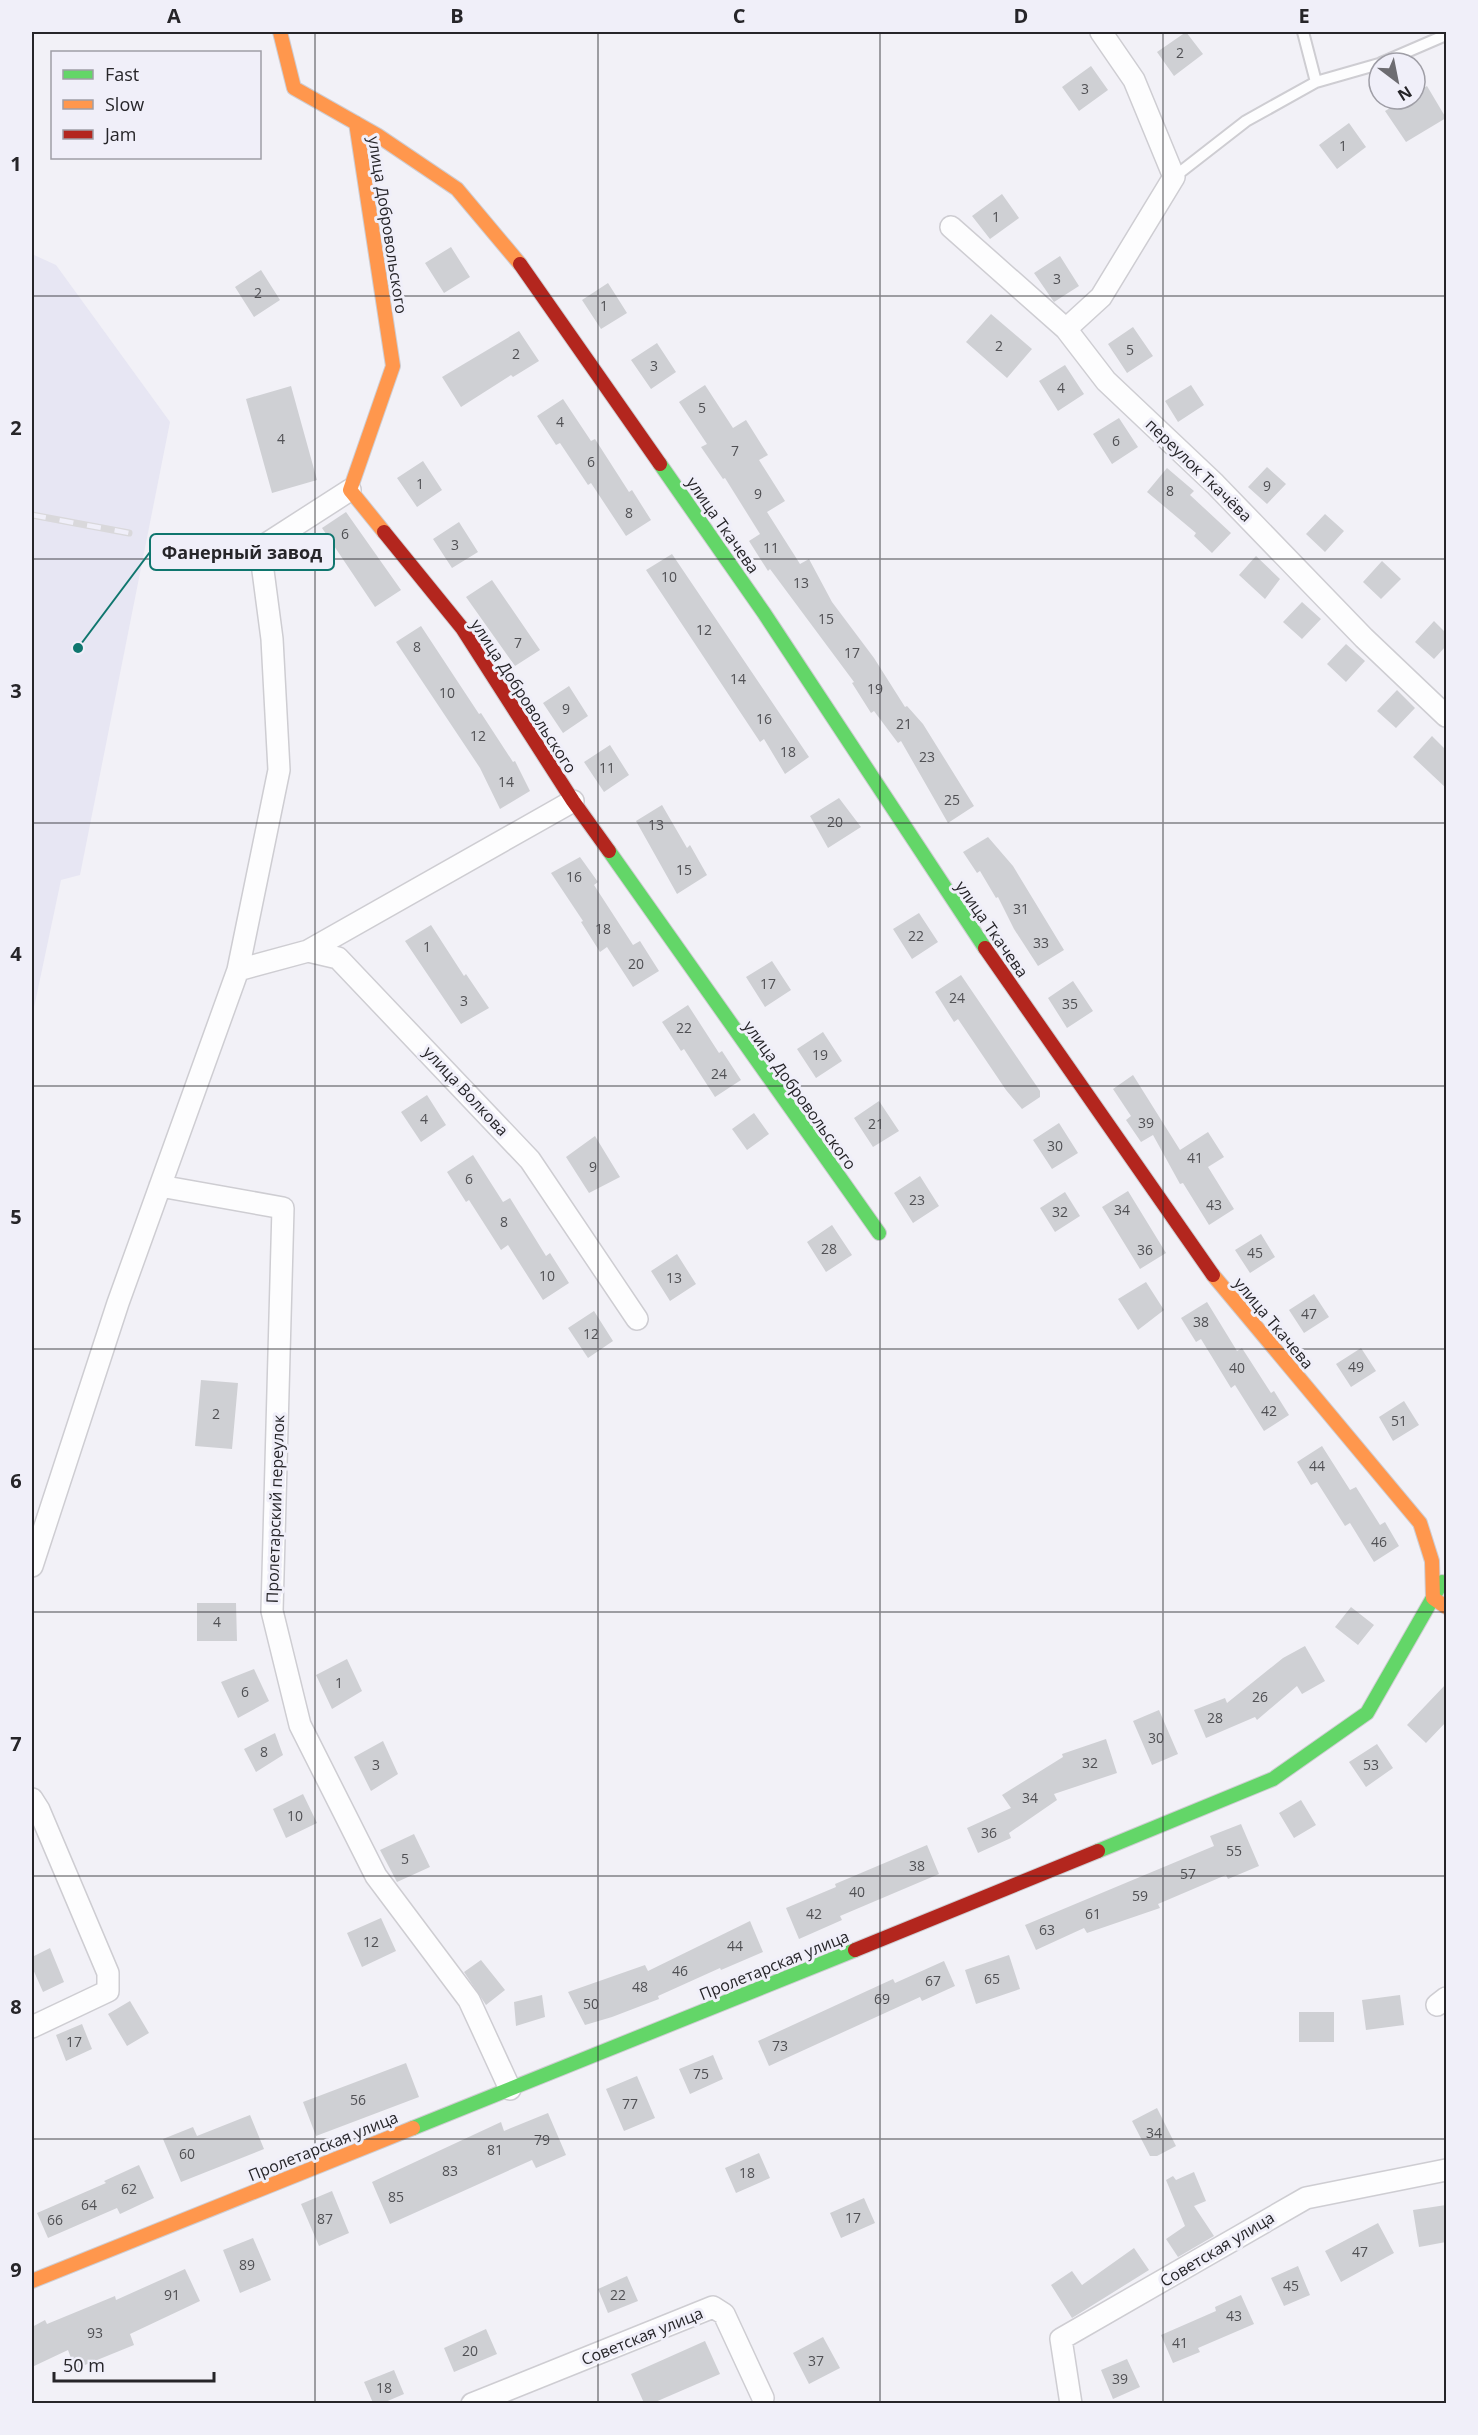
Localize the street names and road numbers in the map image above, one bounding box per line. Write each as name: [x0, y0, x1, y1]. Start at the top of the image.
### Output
street label: улица Добровольского: [363, 135, 413, 315]
street label: переулок Ткачёва: [1141, 414, 1257, 526]
street label: улица Ткачева: [682, 472, 764, 578]
street label: улица Добровольского: [466, 615, 582, 777]
street label: улица Ткачева: [951, 876, 1033, 982]
street label: улица Добровольского: [738, 1016, 862, 1174]
street label: улица Волкова: [419, 1041, 513, 1141]
street label: улица Ткачева: [1229, 1273, 1319, 1373]
street label: Пролетарский переулок: [261, 1414, 289, 1604]
street label: Пролетарская улица: [696, 1925, 852, 2005]
street label: Пролетарская улица: [245, 2106, 401, 2186]
street label: Советская улица: [1156, 2206, 1278, 2292]
street label: Советская улица: [578, 2302, 706, 2370]

